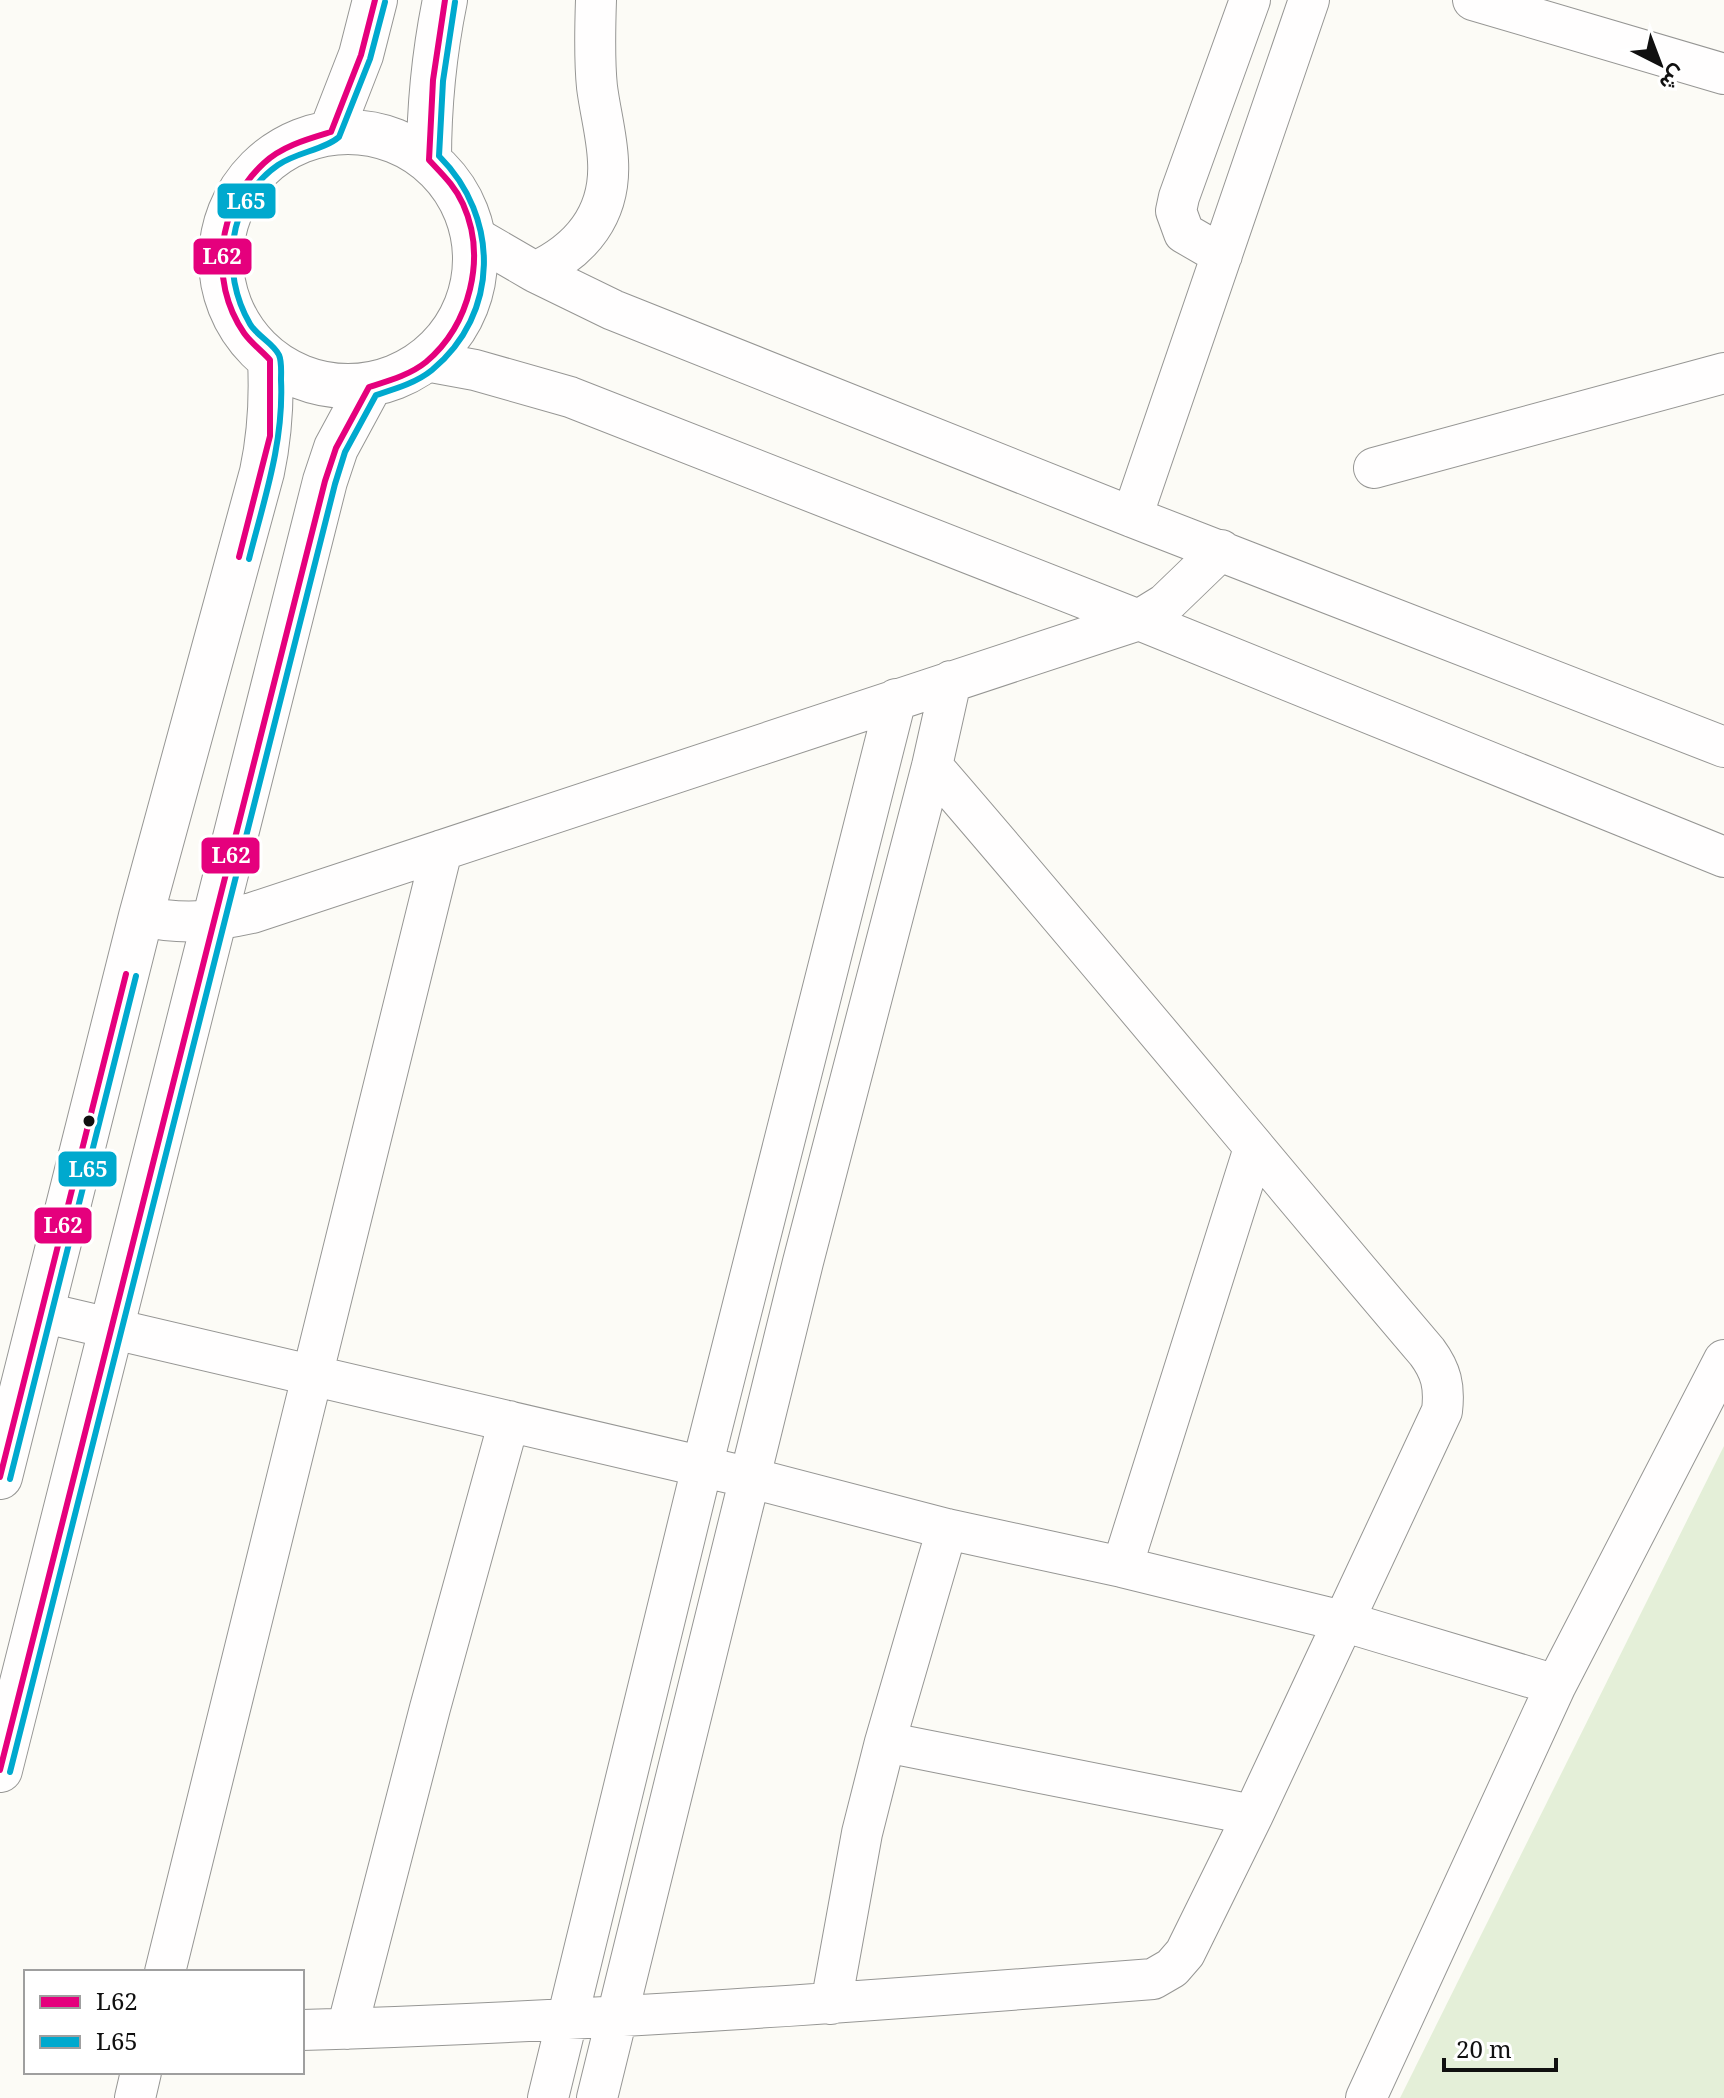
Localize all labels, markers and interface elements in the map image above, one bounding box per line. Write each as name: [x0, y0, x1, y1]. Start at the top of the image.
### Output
north arrow: [1620, 24, 1700, 104]
text: ش: [1654, 60, 1694, 100]
line badge: L65: [216, 182, 277, 220]
text: L65: [226, 185, 266, 215]
line badge: L62: [192, 237, 253, 276]
text: L62: [202, 240, 242, 270]
line badge: L62: [200, 836, 261, 875]
text: L62: [211, 839, 251, 869]
unlabelled marker: [81, 1113, 97, 1129]
line badge: L65: [57, 1150, 118, 1188]
text: L65: [68, 1153, 108, 1183]
line badge: L62: [33, 1206, 93, 1245]
text: L62: [43, 1209, 83, 1239]
legend: [24, 1970, 304, 2074]
text: L62: [96, 1984, 138, 2017]
scale bar: [1444, 2022, 1556, 2072]
text: L65: [96, 2024, 138, 2057]
text: 20 m: [1456, 2032, 1512, 2065]

